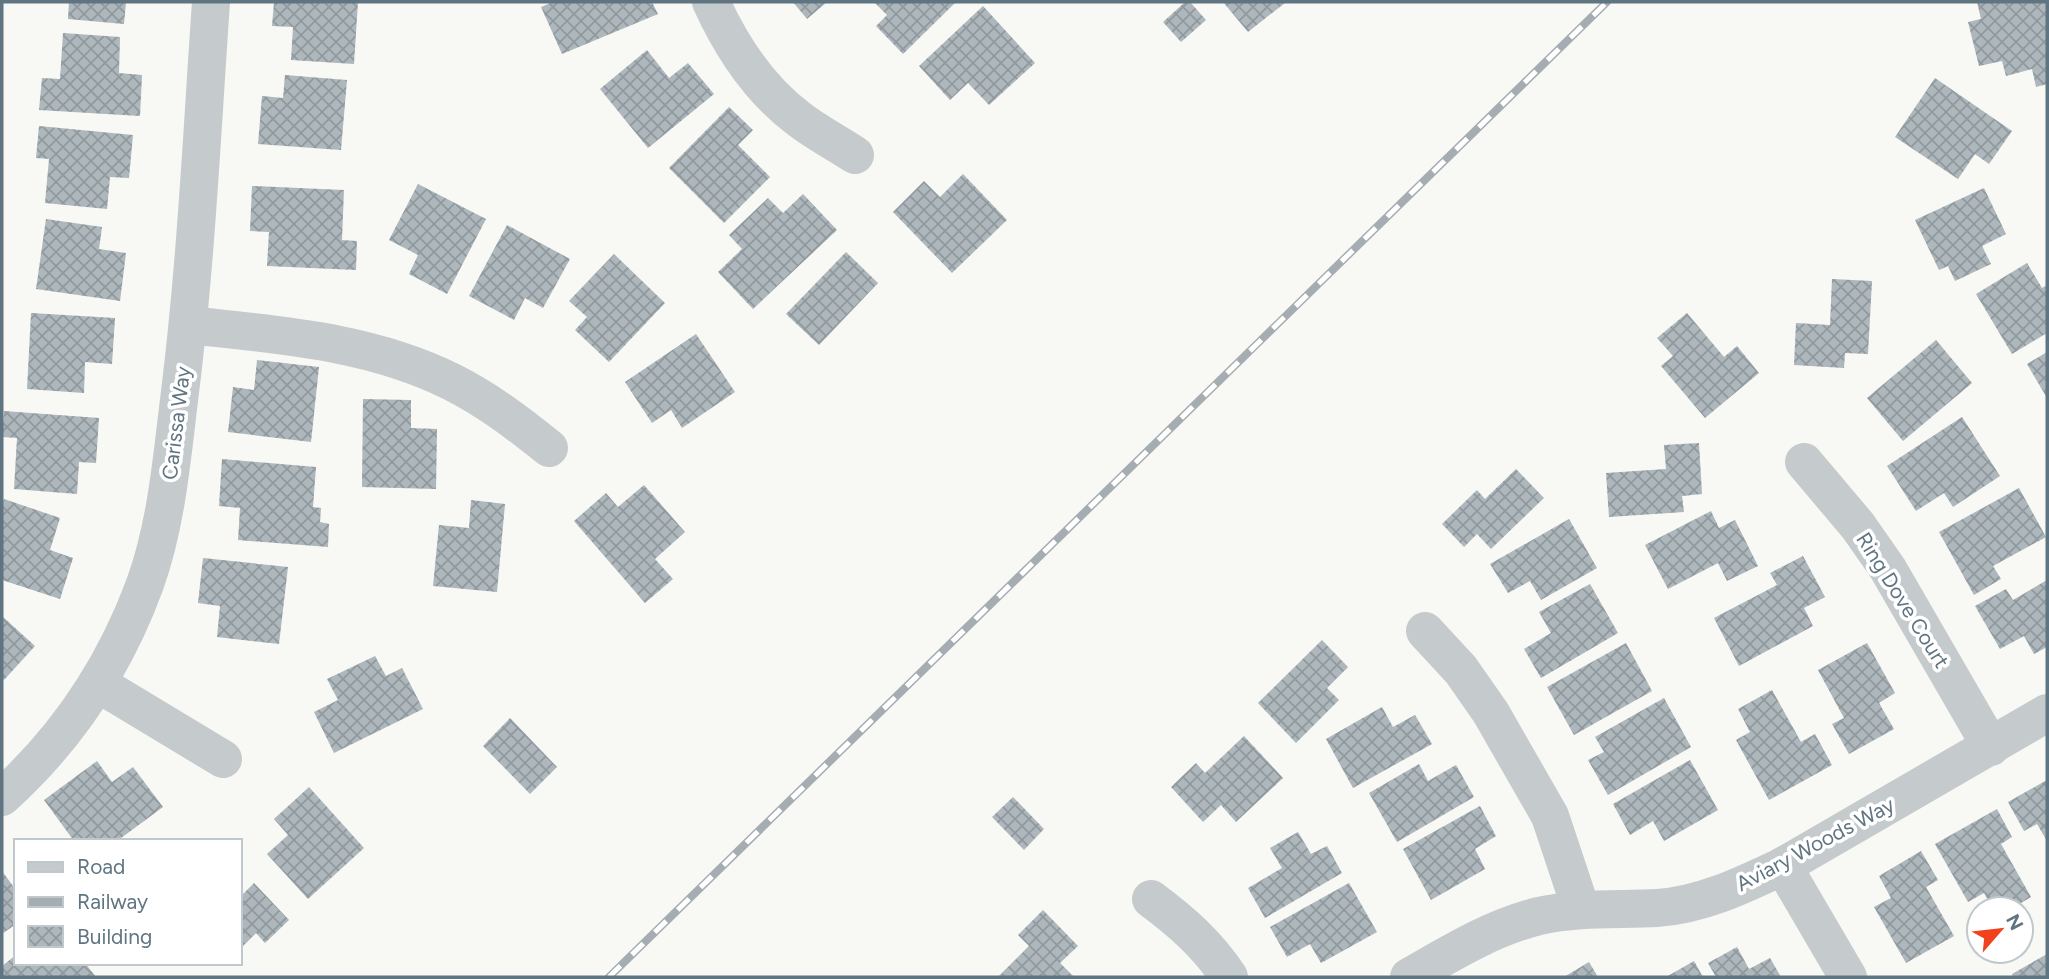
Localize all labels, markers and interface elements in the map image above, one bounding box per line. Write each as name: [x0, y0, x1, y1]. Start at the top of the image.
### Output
street label: Carissa Way: [157, 365, 195, 481]
street label: Ring Dove Court: [1851, 528, 1955, 672]
street label: Aviary Woods Way: [1732, 792, 1898, 896]
legend: [14, 839, 242, 965]
text: Road: [77, 854, 125, 879]
text: Railway: [77, 889, 148, 914]
north arrow: [1965, 895, 2035, 965]
text: N: [2001, 910, 2028, 934]
text: Building: [77, 924, 152, 949]

